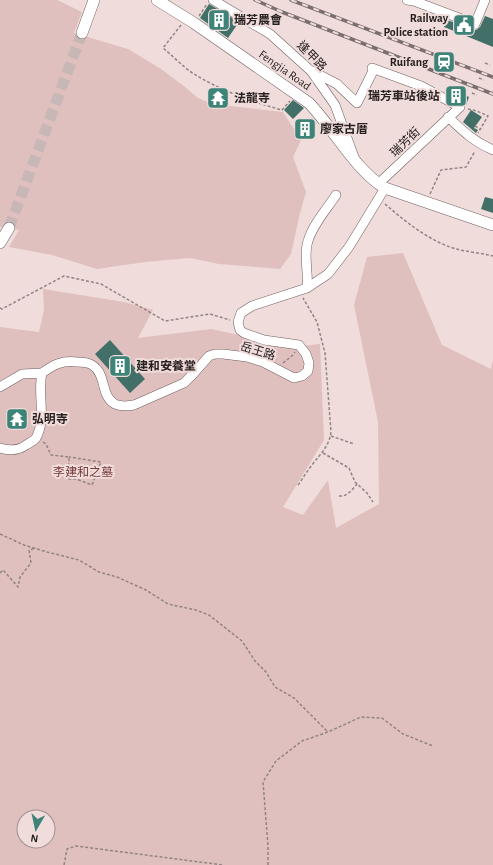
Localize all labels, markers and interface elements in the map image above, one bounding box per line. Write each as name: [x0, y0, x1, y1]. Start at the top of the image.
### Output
building icon: 瑞芳農會: [206, 7, 232, 33]
place label: Railway Police station: [384, 12, 449, 38]
public building icon: Railway Police station: [451, 12, 477, 38]
place label: 瑞芳農會: [234, 13, 282, 26]
street label: 逢甲路: [295, 38, 330, 73]
street label: Fengjia Road: [256, 48, 313, 93]
station icon: Ruifang: [431, 49, 457, 75]
place label: Ruifang: [390, 56, 429, 68]
building icon: 瑞芳車站後站: [443, 83, 469, 109]
temple icon: 法龍寺: [205, 85, 231, 111]
place label: 瑞芳車站後站: [368, 89, 440, 102]
place label: 法龍寺: [234, 91, 270, 104]
building icon: 廖家古厝: [292, 116, 318, 142]
place label: 廖家古厝: [320, 122, 368, 135]
street label: 瑞芳街: [387, 124, 422, 159]
street label: 岳王路: [239, 339, 277, 362]
building icon: 建和安養堂: [107, 353, 133, 379]
place label: 建和安養堂: [136, 359, 196, 372]
temple icon: 弘明寺: [4, 406, 30, 432]
place label: 弘明寺: [32, 412, 68, 425]
park label: 李建和之墓: [53, 465, 113, 478]
north arrow: [16, 809, 56, 849]
text: N: [30, 832, 39, 844]

